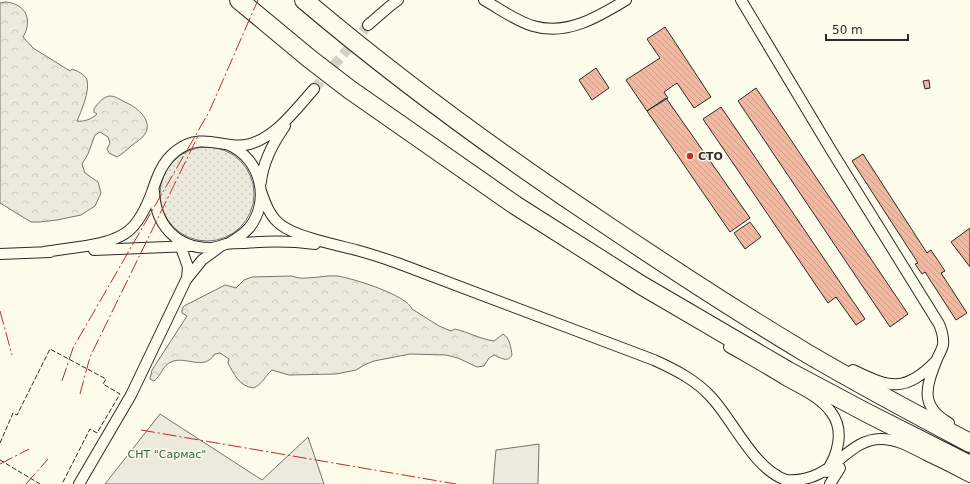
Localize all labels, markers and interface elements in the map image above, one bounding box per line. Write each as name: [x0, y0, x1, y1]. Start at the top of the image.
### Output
scale bar: [826, 16, 908, 42]
text: 50 m: [832, 23, 863, 37]
place label: СТО: [698, 150, 723, 163]
marker: СТО: [685, 151, 695, 161]
park label: СНТ "Сармас": [128, 448, 206, 461]

